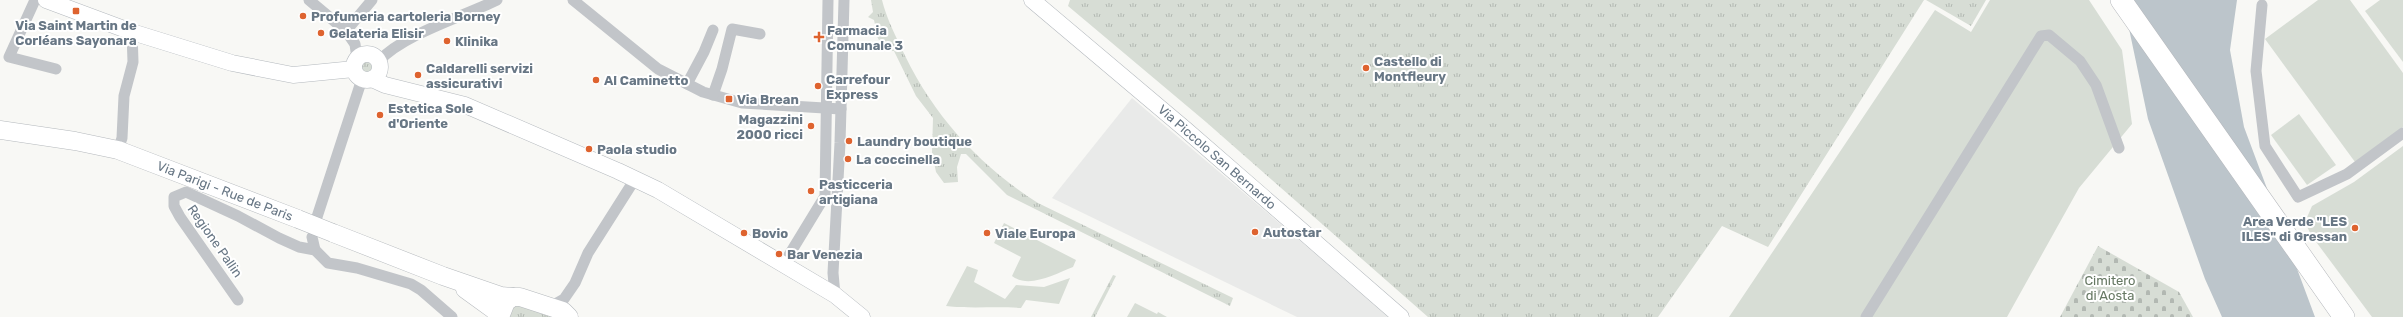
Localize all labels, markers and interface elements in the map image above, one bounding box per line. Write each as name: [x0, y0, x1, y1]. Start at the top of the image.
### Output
marker: Via Saint Martin de Corléans Sayonara: [71, 6, 81, 16]
place label: Profumeria cartoleria Borney: [311, 9, 501, 24]
marker: Profumeria cartoleria Borney: [298, 11, 308, 21]
place label: Via Saint Martin de Corléans Sayonara: [15, 18, 137, 48]
place label: Farmacia Comunale 3: [827, 23, 904, 53]
place label: Gelateria Elisir: [329, 26, 424, 41]
marker: Gelateria Elisir: [316, 28, 326, 38]
marker: Farmacia Comunale 3: [814, 32, 824, 42]
place label: Klinika: [455, 34, 498, 49]
marker: Klinika: [442, 36, 452, 46]
place label: Castello di Montfleury: [1374, 54, 1446, 84]
place label: Caldarelli servizi assicurativi: [426, 61, 533, 91]
marker: Castello di Montfleury: [1361, 63, 1371, 73]
marker: Caldarelli servizi assicurativi: [413, 70, 423, 80]
place label: Carrefour Express: [826, 72, 890, 102]
place label: Al Caminetto: [604, 73, 688, 88]
marker: Al Caminetto: [591, 75, 601, 85]
marker: Carrefour Express: [813, 81, 823, 91]
place label: Via Brean: [737, 92, 799, 107]
marker: Via Brean: [724, 94, 734, 104]
place label: Estetica Sole d'Oriente: [388, 101, 473, 131]
street label: Via Piccolo San Bernardo: [1155, 102, 1279, 212]
marker: Estetica Sole d'Oriente: [375, 110, 385, 120]
place label: Magazzini 2000 ricci: [737, 112, 803, 142]
marker: Magazzini 2000 ricci: [806, 121, 816, 131]
place label: Laundry boutique: [857, 134, 972, 149]
marker: Laundry boutique: [844, 136, 854, 146]
place label: Paola studio: [597, 142, 677, 157]
marker: Paola studio: [584, 144, 594, 154]
place label: La coccinella: [856, 152, 940, 167]
marker: La coccinella: [843, 154, 853, 164]
street label: Via Parigi - Rue de Paris: [155, 158, 295, 225]
place label: Pasticceria artigiana: [819, 177, 893, 207]
marker: Pasticceria artigiana: [806, 186, 816, 196]
street label: Regione Pallin: [184, 202, 246, 281]
place label: Area Verde "LES ILES" di Gressan: [2241, 214, 2347, 244]
marker: Area Verde "LES ILES" di Gressan: [2350, 223, 2360, 233]
place label: Autostar: [1263, 225, 1321, 240]
place label: Bovio: [752, 226, 788, 241]
place label: Viale Europa: [995, 226, 1076, 241]
marker: Autostar: [1250, 227, 1260, 237]
marker: Bovio: [739, 228, 749, 238]
marker: Viale Europa: [982, 228, 992, 238]
place label: Bar Venezia: [787, 247, 863, 262]
marker: Bar Venezia: [774, 249, 784, 259]
park label: Cimitero di Aosta: [2084, 273, 2136, 303]

